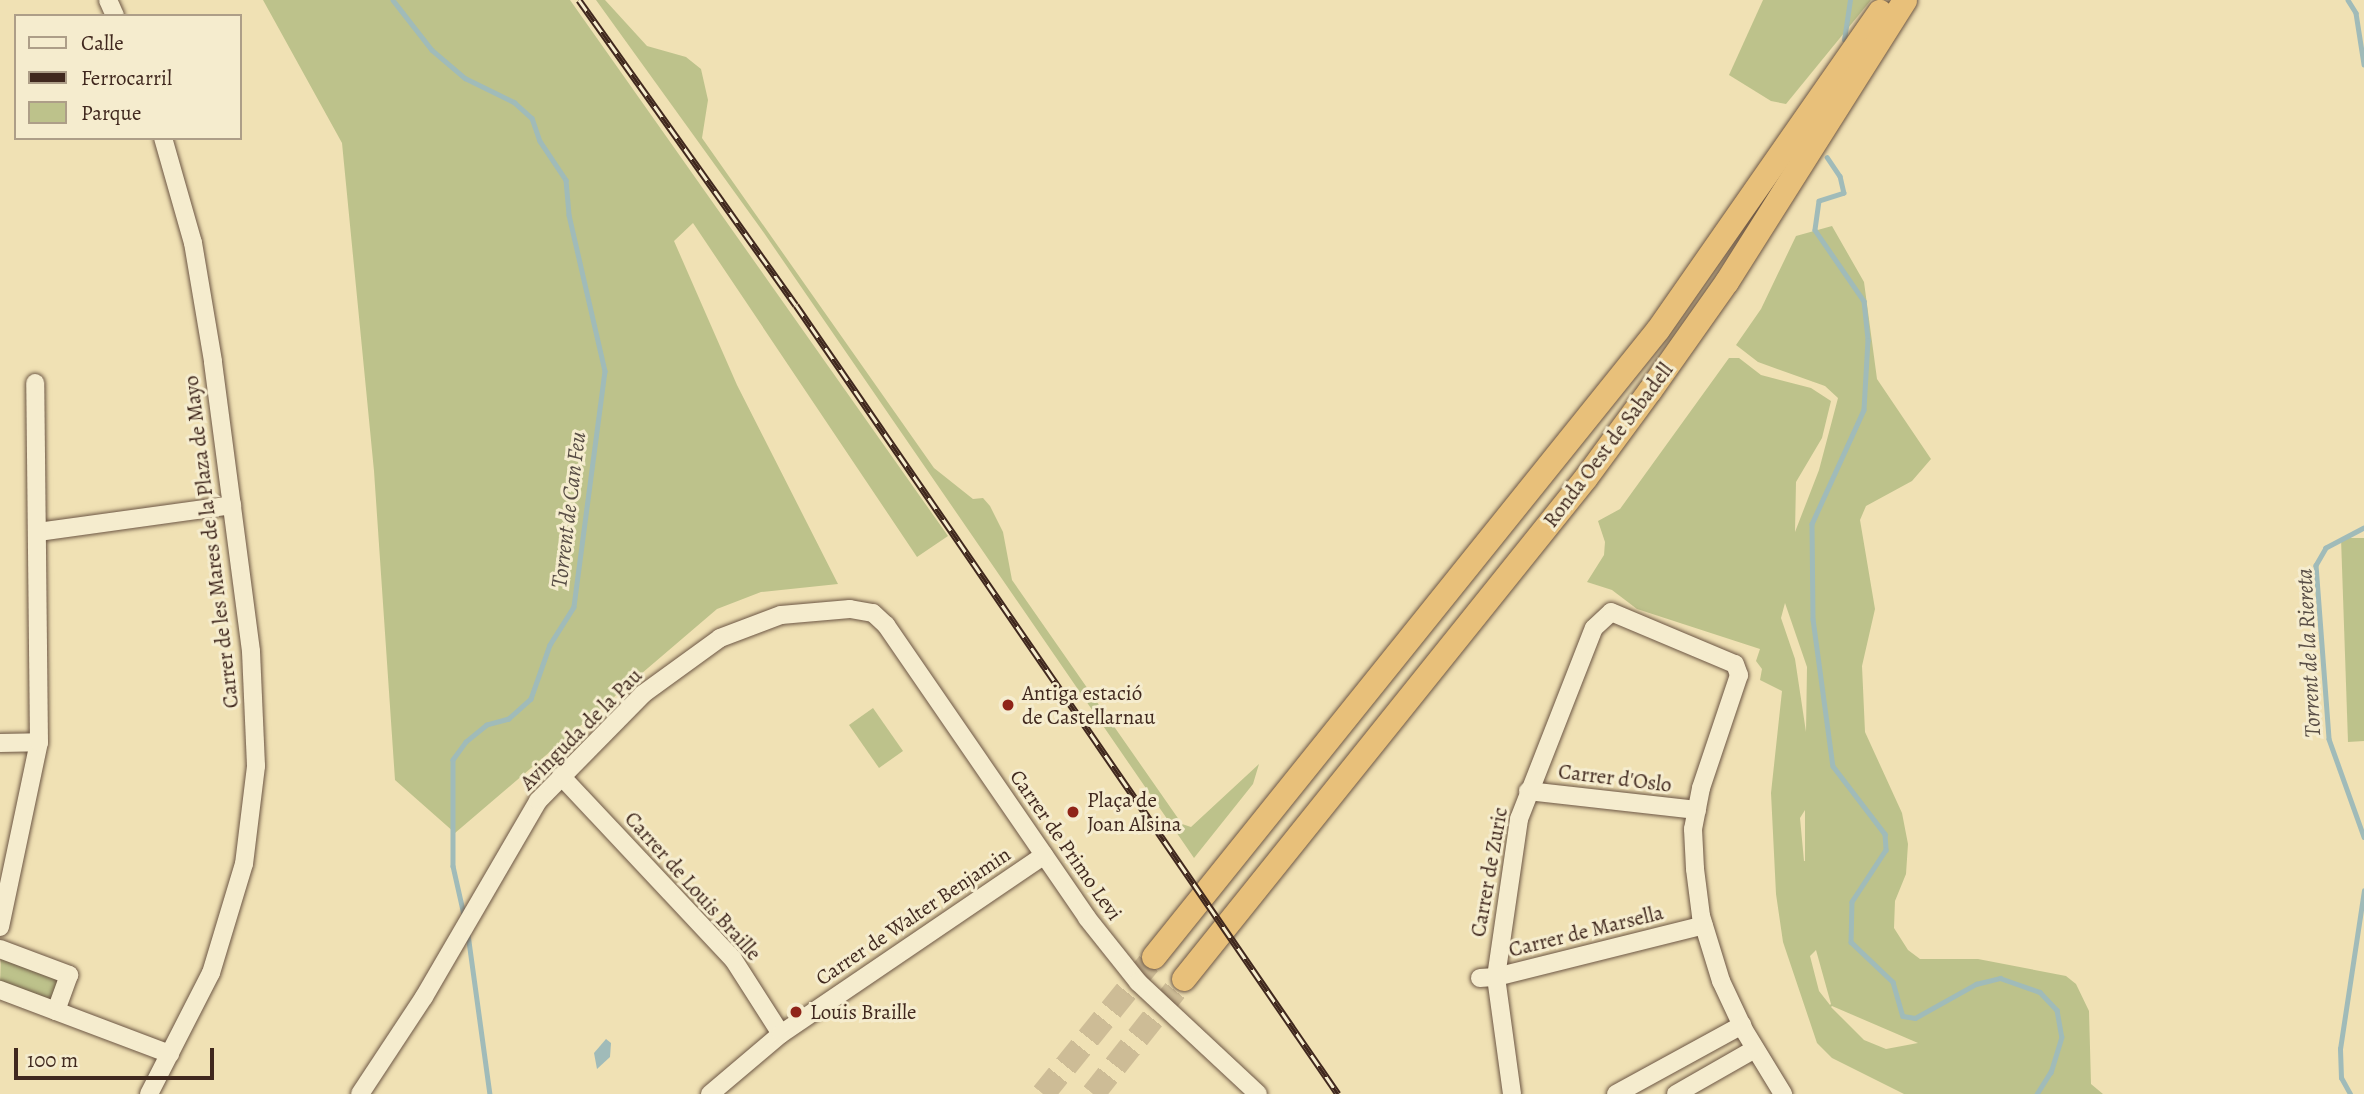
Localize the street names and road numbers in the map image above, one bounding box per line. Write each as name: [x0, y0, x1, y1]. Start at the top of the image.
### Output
street label: Ronda Oest de Sabadell: [1538, 358, 1678, 532]
street label: Carrer de les Mares de la Plaza de Mayo: [178, 374, 244, 710]
street label: Avinguda de la Pau: [515, 663, 647, 795]
street label: Carrer d'Oslo: [1557, 759, 1673, 797]
street label: Carrer de Primo Levi: [1005, 765, 1127, 925]
street label: Carrer de Zuric: [1465, 805, 1513, 939]
street label: Carrer de Louis Braille: [619, 806, 767, 966]
street label: Carrer de Walter Benjamin: [811, 841, 1015, 991]
street label: Carrer de Marsella: [1506, 900, 1666, 962]

